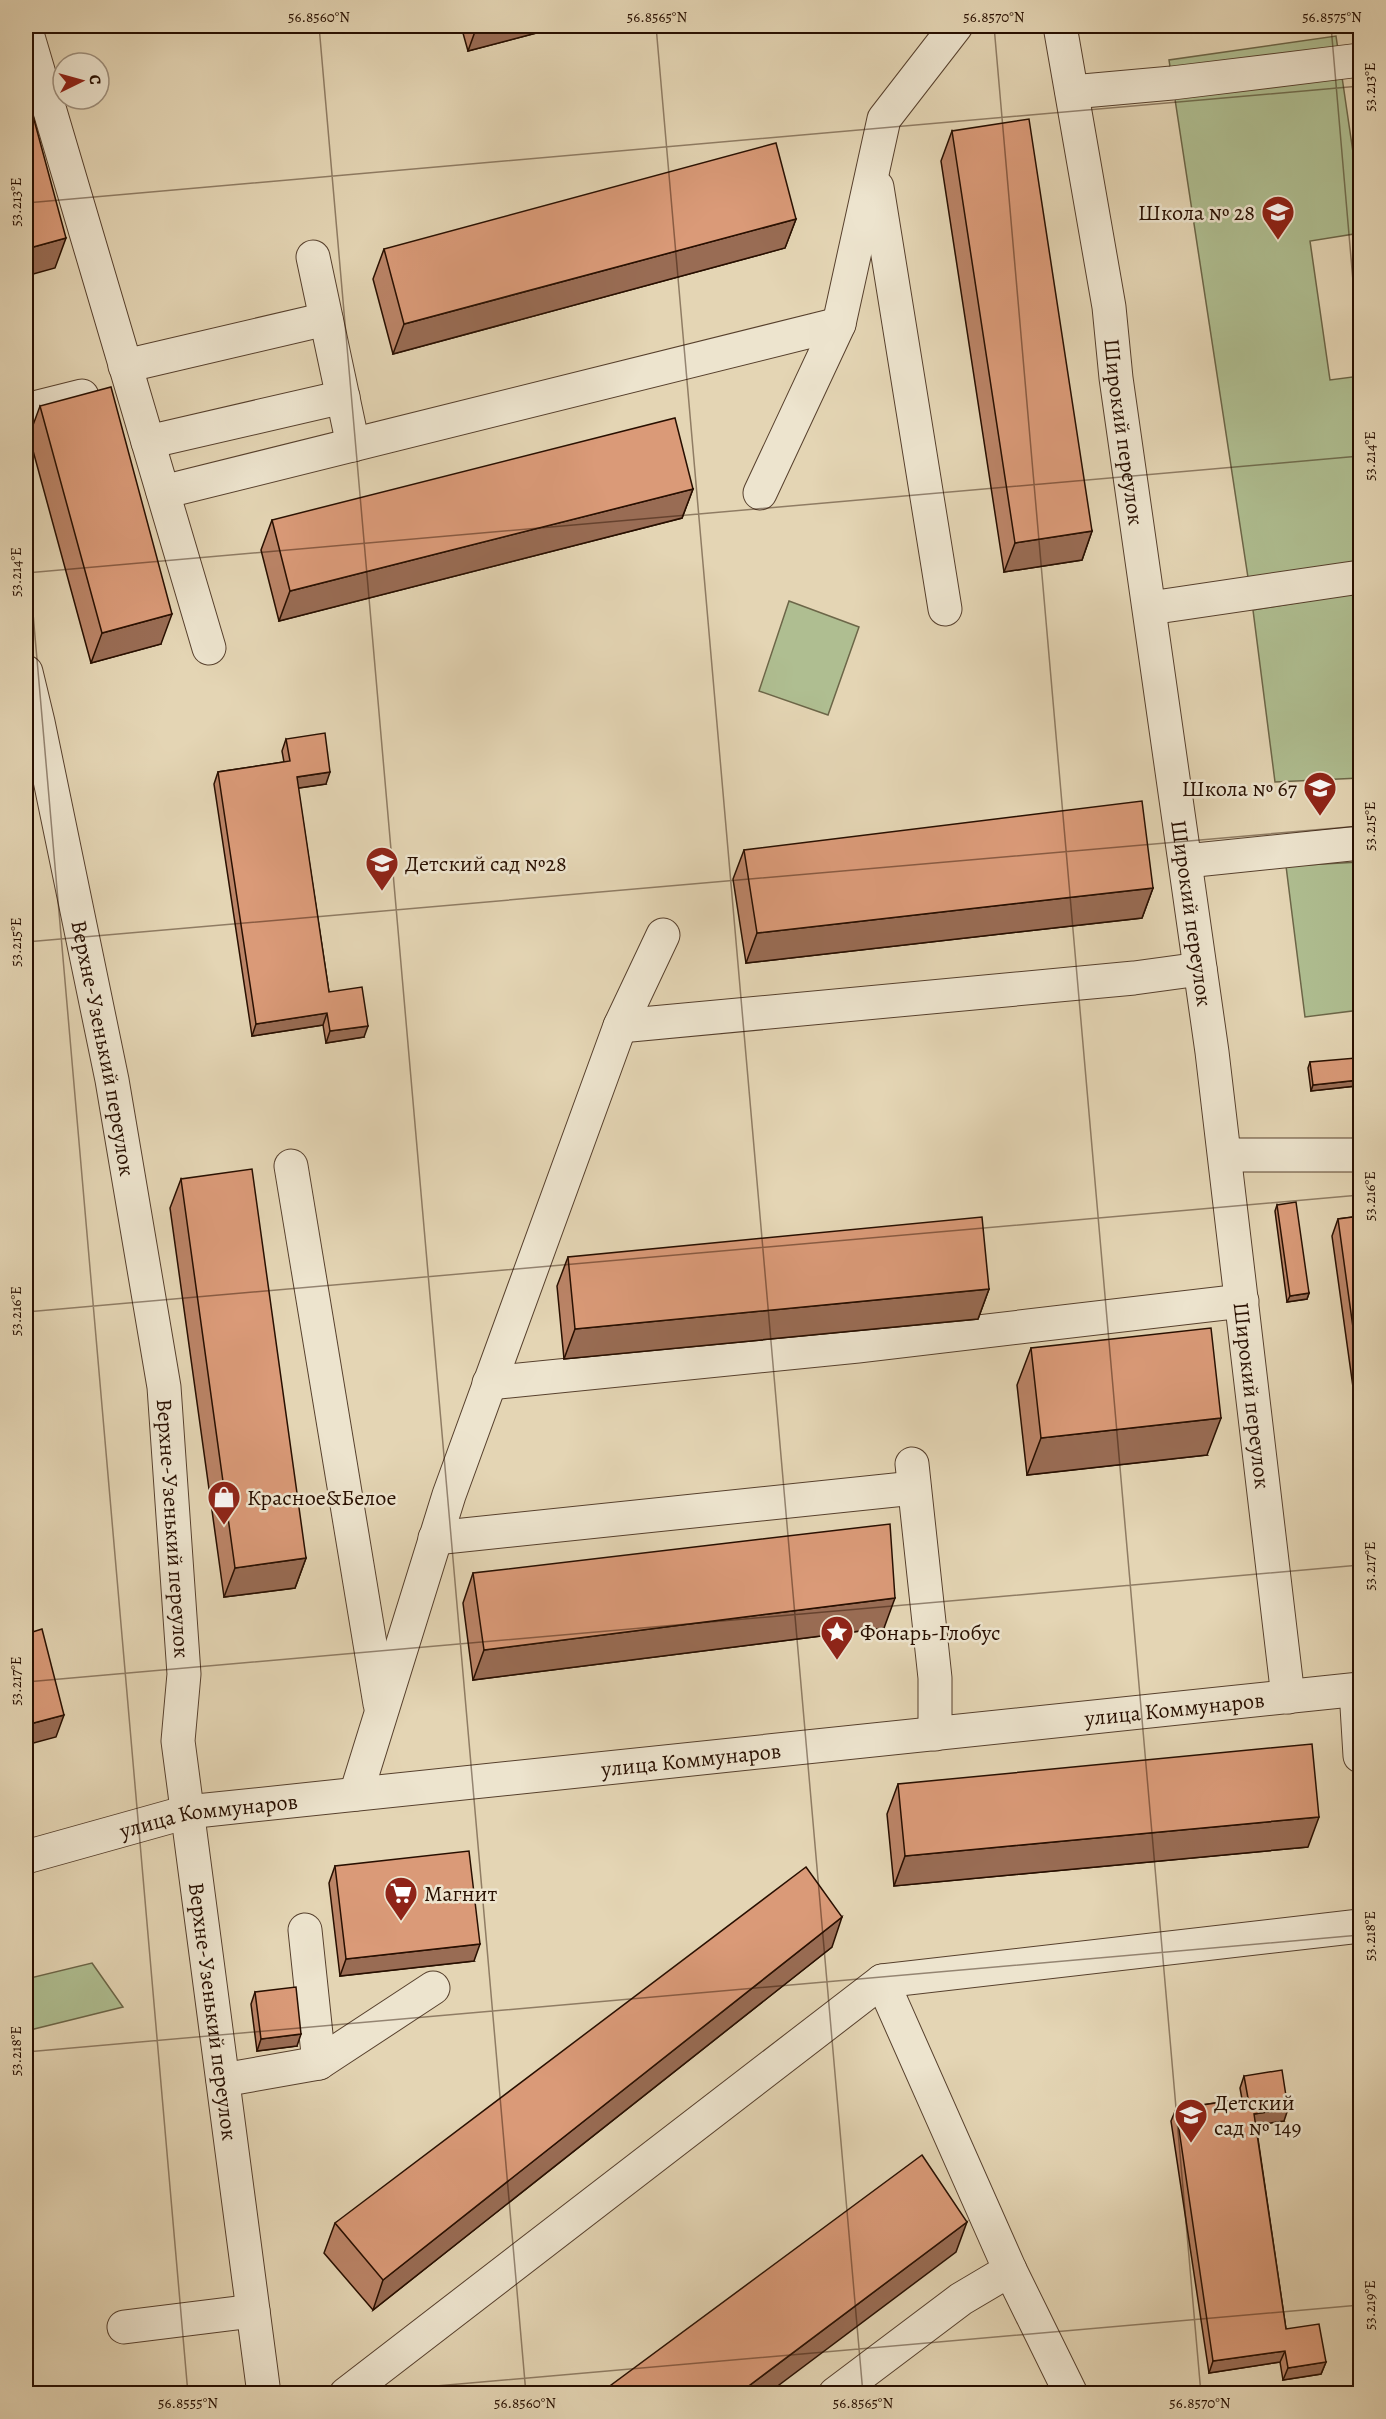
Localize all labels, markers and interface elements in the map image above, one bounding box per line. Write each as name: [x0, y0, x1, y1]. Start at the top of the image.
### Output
text: 56.8560°N: [288, 7, 350, 27]
text: 56.8565°N: [627, 7, 687, 27]
text: 56.8570°N: [963, 7, 1025, 27]
text: 56.8575°N: [1302, 7, 1362, 27]
north arrow: [51, 51, 111, 111]
text: 53.213°E: [1360, 62, 1380, 112]
text: С: [84, 74, 106, 86]
text: 53.213°E: [6, 177, 26, 227]
school or university icon: Школа № 28: [1260, 194, 1296, 241]
place label: Школа № 28: [1138, 198, 1255, 228]
street label: Широкий переулок: [1096, 337, 1151, 527]
text: 53.214°E: [1360, 431, 1380, 481]
text: 53.214°E: [6, 547, 26, 597]
school or university icon: Школа № 67: [1302, 770, 1338, 817]
place label: Школа № 67: [1182, 774, 1298, 804]
text: 53.215°E: [1360, 801, 1380, 851]
street label: Широкий переулок: [1163, 818, 1219, 1008]
school or university icon: Детский сад №28: [364, 845, 400, 892]
place label: Детский сад №28: [405, 849, 567, 879]
text: 53.215°E: [6, 917, 26, 967]
street label: Верхне-Узенький переулок: [63, 918, 142, 1178]
text: 53.216°E: [1360, 1171, 1380, 1221]
text: 53.216°E: [6, 1286, 26, 1336]
street label: Широкий переулок: [1226, 1300, 1277, 1491]
street label: Верхне-Узенький переулок: [149, 1398, 197, 1659]
shop icon: Красное&Белое: [206, 1479, 242, 1526]
place label: Красное&Белое: [247, 1483, 396, 1513]
text: 53.217°E: [1360, 1541, 1380, 1591]
place icon: Фонарь-Глобус: [819, 1614, 855, 1661]
place label: Фонарь-Глобус: [860, 1618, 1001, 1648]
text: 53.217°E: [6, 1656, 26, 1706]
street label: улица Коммунаров: [1082, 1685, 1266, 1734]
street label: улица Коммунаров: [599, 1736, 783, 1785]
street label: улица Коммунаров: [115, 1786, 299, 1846]
supermarket icon: Магнит: [383, 1875, 419, 1922]
place label: Магнит: [424, 1879, 497, 1909]
street label: Верхне-Узенький переулок: [181, 1881, 244, 2142]
text: 53.218°E: [1360, 1911, 1380, 1961]
text: 53.218°E: [6, 2026, 26, 2076]
place label: Детский сад № 149: [1214, 2088, 1301, 2143]
school or university icon: Детский сад № 149: [1173, 2097, 1209, 2144]
text: 53.219°E: [1360, 2280, 1380, 2330]
text: 56.8555°N: [158, 2393, 218, 2413]
text: 56.8560°N: [494, 2393, 556, 2413]
text: 56.8565°N: [833, 2393, 893, 2413]
text: 56.8570°N: [1169, 2393, 1231, 2413]

